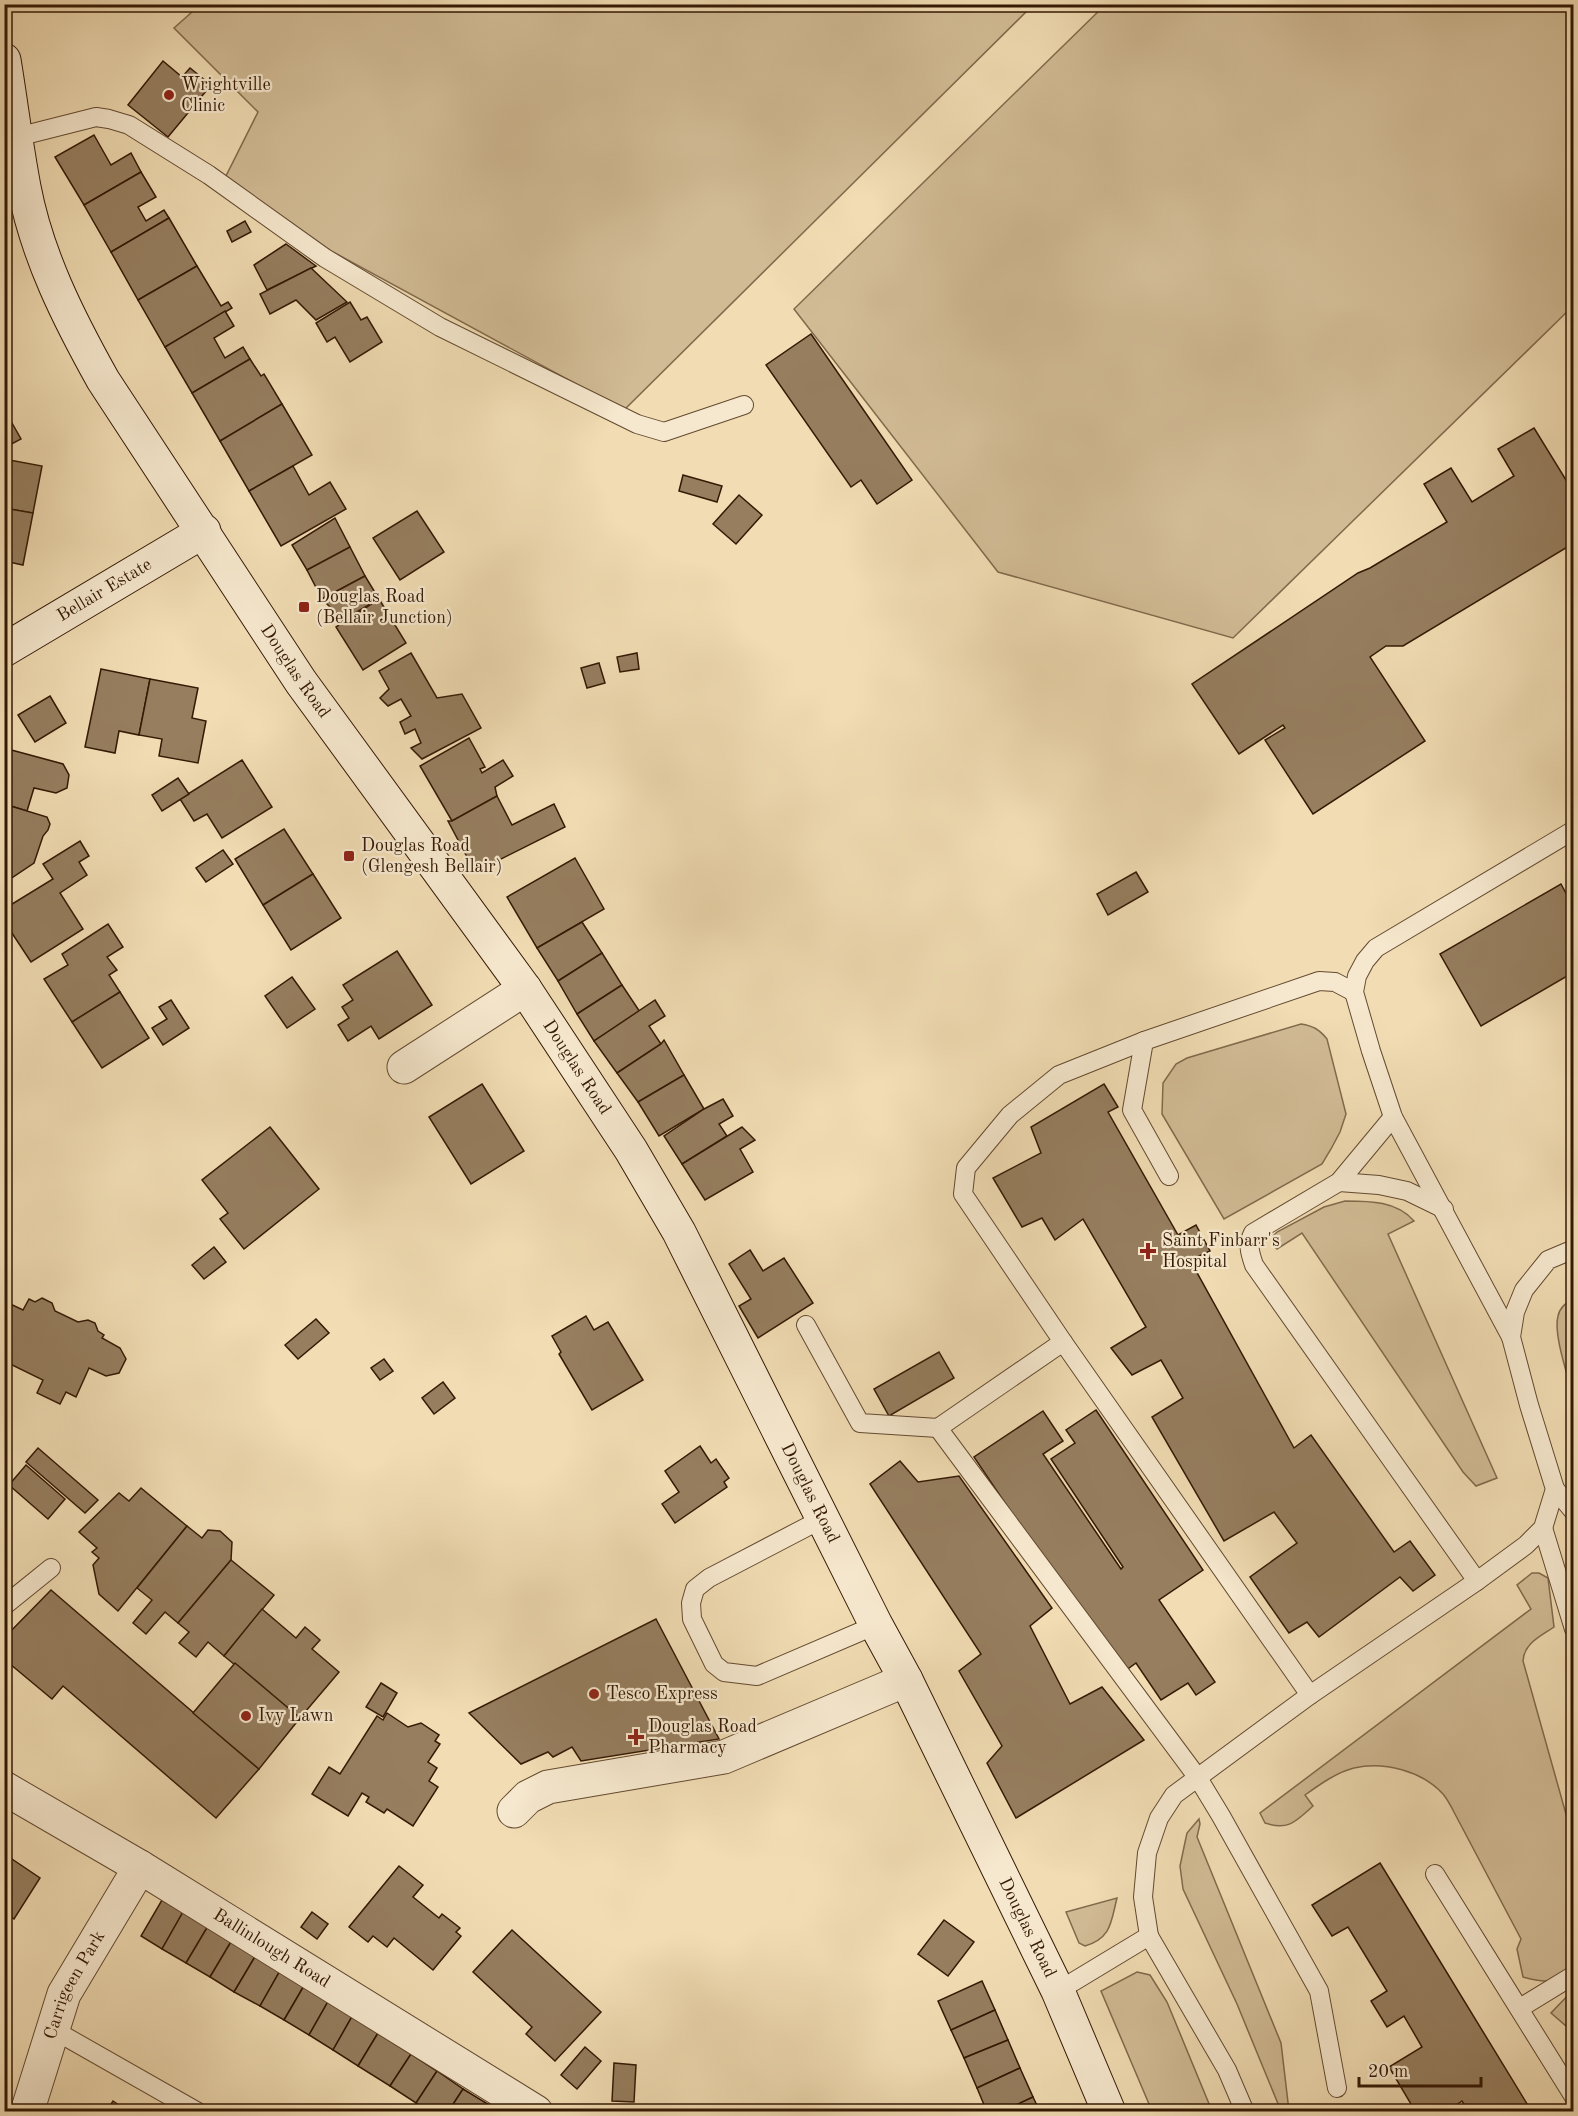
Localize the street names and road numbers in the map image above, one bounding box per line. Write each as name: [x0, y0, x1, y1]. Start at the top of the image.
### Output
street label: Bellair Estate: [54, 555, 155, 625]
street label: Douglas Road: [257, 621, 333, 722]
street label: Douglas Road: [539, 1017, 614, 1118]
street label: Douglas Road: [777, 1440, 842, 1546]
street label: Douglas Road: [995, 1875, 1059, 1981]
street label: Ballinlough Road: [210, 1906, 333, 1991]
street label: Carrigeen Park: [41, 1928, 109, 2042]

